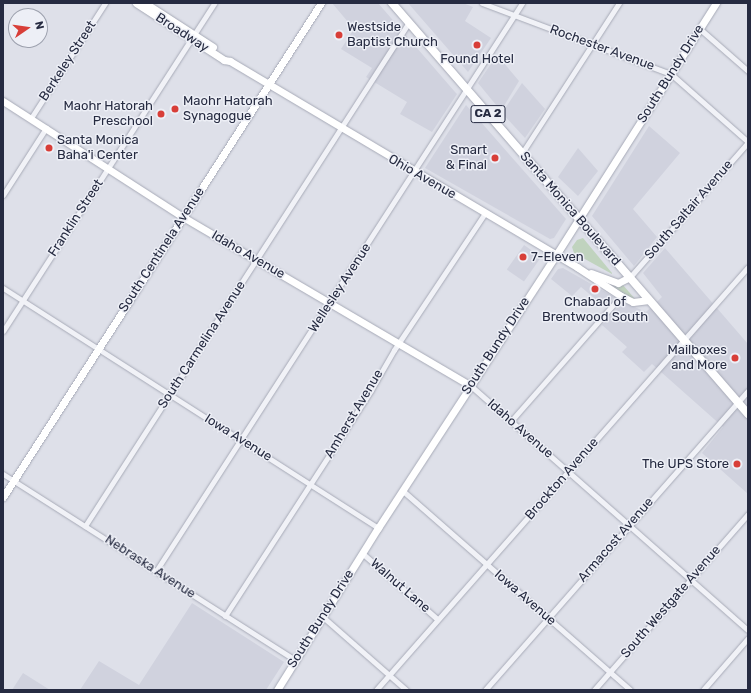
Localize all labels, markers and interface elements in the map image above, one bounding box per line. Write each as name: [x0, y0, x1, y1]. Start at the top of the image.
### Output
north arrow: [8, 8, 48, 48]
street label: Broadway: [152, 10, 212, 56]
street label: Berkeley Street: [36, 18, 100, 104]
text: N: [32, 20, 46, 31]
place label: Westside Baptist Church: [347, 20, 438, 51]
street label: Rochester Avenue: [547, 22, 657, 74]
street label: South Bundy Drive: [634, 22, 708, 126]
marker: Westside Baptist Church: [334, 30, 344, 40]
marker: Found Hotel: [472, 40, 482, 50]
place label: Found Hotel: [440, 51, 514, 67]
place label: Maohr Hatorah Synagogue: [183, 94, 273, 125]
place label: Maohr Hatorah Preschool: [63, 99, 153, 130]
marker: Maohr Hatorah Synagogue: [170, 104, 180, 114]
road number: CA 2: [470, 104, 506, 124]
marker: Maohr Hatorah Preschool: [156, 109, 166, 119]
place label: Santa Monica Baha'i Center: [57, 133, 139, 164]
marker: Santa Monica Baha'i Center: [44, 143, 54, 153]
place label: Smart & Final: [446, 143, 487, 174]
street label: Santa Monica Boulevard: [516, 149, 624, 269]
street label: Ohio Avenue: [385, 151, 459, 203]
marker: Smart & Final: [490, 153, 500, 163]
street label: South Saltair Avenue: [641, 157, 737, 263]
street label: Franklin Street: [45, 176, 107, 260]
street label: South Centinela Avenue: [116, 185, 208, 315]
street label: Idaho Avenue: [208, 228, 288, 282]
street label: Wellesley Avenue: [305, 240, 375, 336]
place label: 7-Eleven: [531, 249, 584, 265]
marker: 7-Eleven: [518, 252, 528, 262]
street label: South Carmelina Avenue: [155, 278, 249, 412]
marker: Chabad of Brentwood South: [590, 284, 600, 294]
street label: South Bundy Drive: [459, 294, 533, 398]
place label: Chabad of Brentwood South: [542, 295, 648, 326]
place label: Mailboxes and More: [667, 343, 727, 374]
marker: Mailboxes and More: [730, 353, 740, 363]
street label: Amherst Avenue: [321, 367, 387, 461]
street label: Idaho Avenue: [484, 396, 556, 462]
street label: Iowa Avenue: [201, 411, 275, 465]
street label: Brockton Avenue: [522, 435, 602, 523]
place label: The UPS Store: [642, 456, 729, 472]
marker: The UPS Store: [732, 459, 742, 469]
street label: Armacost Avenue: [575, 494, 657, 586]
street label: Nebraska Avenue: [102, 532, 198, 602]
street label: South Westgate Avenue: [618, 542, 724, 662]
street label: Walnut Lane: [367, 556, 433, 616]
street label: South Bundy Drive: [284, 567, 358, 671]
street label: Iowa Avenue: [491, 567, 559, 629]

